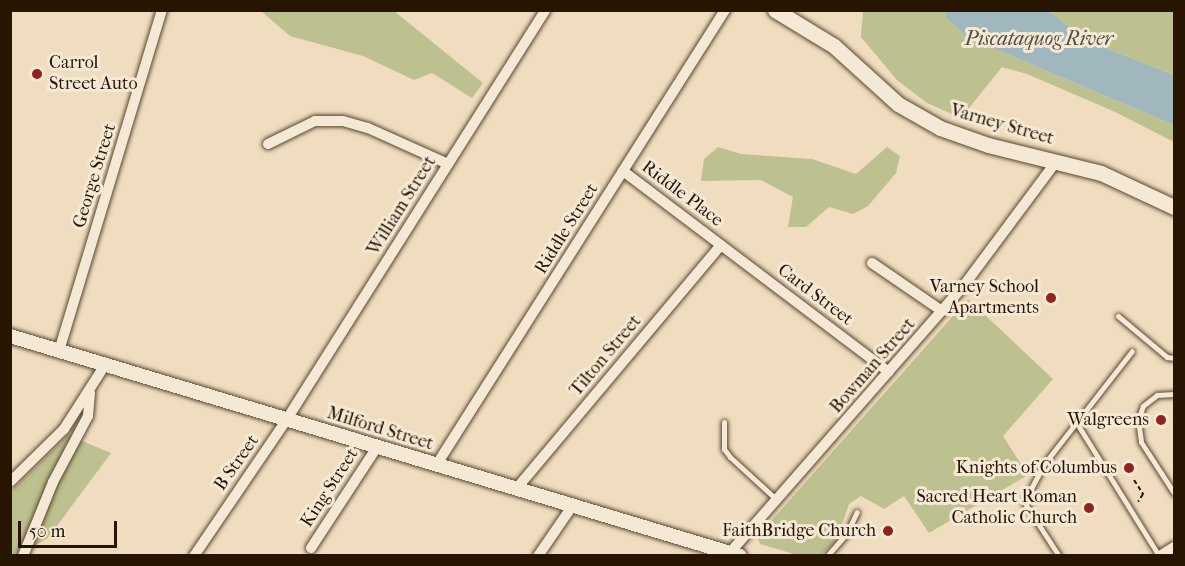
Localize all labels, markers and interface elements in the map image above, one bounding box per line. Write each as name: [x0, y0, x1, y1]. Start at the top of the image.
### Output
water label: Piscataquog River: [965, 26, 1113, 50]
place label: Carrol Street Auto: [49, 53, 138, 96]
marker: Carrol Street Auto: [30, 67, 44, 81]
street label: Varney Street: [948, 100, 1056, 150]
street label: George Street: [69, 121, 121, 231]
street label: William Street: [363, 152, 441, 260]
street label: Riddle Place: [637, 156, 727, 232]
street label: Riddle Street: [531, 180, 603, 278]
street label: Card Street: [773, 260, 857, 330]
place label: Varney School Apartments: [930, 277, 1039, 320]
marker: Varney School Apartments: [1044, 291, 1058, 305]
street label: Tilton Street: [566, 311, 646, 401]
street label: Bowman Street: [826, 314, 920, 418]
street label: Milford Street: [324, 403, 436, 455]
place label: Walgreens: [1067, 409, 1149, 431]
marker: Walgreens: [1154, 413, 1168, 427]
street label: B Street: [210, 431, 264, 495]
street label: King Street: [296, 444, 364, 532]
place label: Knights of Columbus: [956, 457, 1117, 479]
marker: Knights of Columbus: [1122, 461, 1136, 475]
place label: Sacred Heart Roman Catholic Church: [916, 487, 1077, 530]
marker: Sacred Heart Roman Catholic Church: [1082, 501, 1096, 515]
scale bar: [21, 509, 120, 547]
place label: FaithBridge Church: [722, 520, 876, 542]
text: 50 m: [29, 521, 65, 542]
marker: FaithBridge Church: [881, 524, 895, 538]

